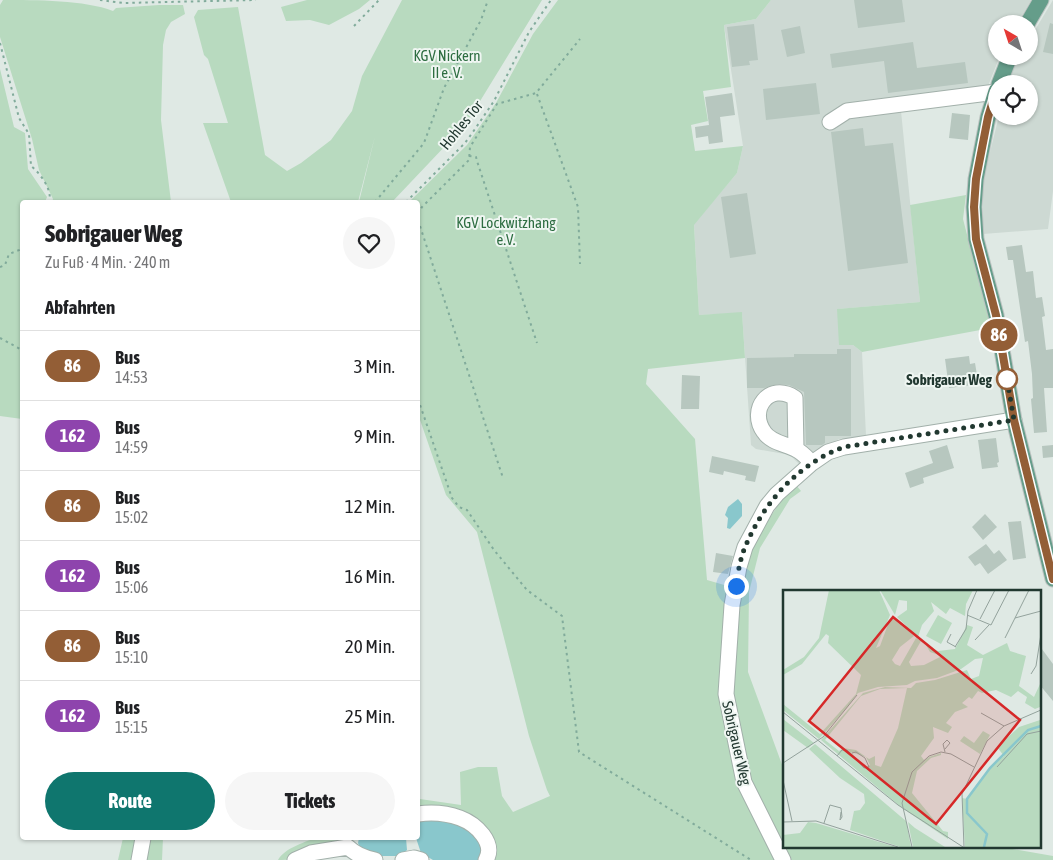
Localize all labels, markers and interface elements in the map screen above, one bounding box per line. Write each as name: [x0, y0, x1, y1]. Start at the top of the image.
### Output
north arrow: [988, 15, 1038, 65]
map controls: [988, 15, 1038, 125]
park label: KGV Nickern II e. V.: [414, 47, 480, 81]
button: locate: [988, 75, 1038, 125]
street label: Hohles Tor: [436, 97, 486, 153]
park label: KGV Lockwitzhang e.V.: [456, 214, 556, 248]
button: heart: [343, 217, 395, 269]
text: Sobrigauer Weg: [45, 220, 182, 247]
text: Zu Fuß · 4 Min. · 240 m: [45, 253, 170, 271]
text: Abfahrten: [45, 296, 115, 318]
line badge: 86: [976, 319, 1022, 351]
text: 86: [991, 324, 1007, 345]
text: Bus: [115, 346, 140, 368]
text: 86: [64, 355, 81, 376]
text: 3 Min.: [354, 355, 395, 377]
text: 14:53: [115, 368, 148, 386]
marker: Sobrigauer Weg: [996, 368, 1018, 390]
place label: Sobrigauer Weg: [906, 371, 993, 388]
text: Bus: [115, 416, 140, 438]
text: 162: [60, 425, 85, 446]
text: 9 Min.: [354, 425, 395, 447]
text: 14:59: [115, 438, 148, 456]
text: Bus: [115, 486, 140, 508]
text: 86: [64, 495, 81, 516]
text: 12 Min.: [345, 495, 395, 517]
text: 15:02: [115, 508, 148, 526]
text: Bus: [115, 556, 140, 578]
text: 162: [60, 565, 85, 586]
text: 16 Min.: [345, 565, 395, 587]
your location: [724, 574, 749, 599]
text: 15:06: [115, 578, 148, 596]
inset map: [783, 590, 1040, 848]
text: Bus: [115, 626, 140, 648]
text: 86: [64, 635, 81, 656]
text: 20 Min.: [345, 635, 395, 657]
text: 15:10: [115, 648, 148, 666]
text: Bus: [115, 696, 140, 718]
street label: Sobrigauer Weg: [719, 699, 755, 787]
text: 162: [60, 705, 85, 726]
text: 25 Min.: [345, 705, 395, 727]
text: 15:15: [115, 718, 148, 736]
button: Route: [45, 772, 215, 830]
button: Tickets: [225, 772, 395, 830]

